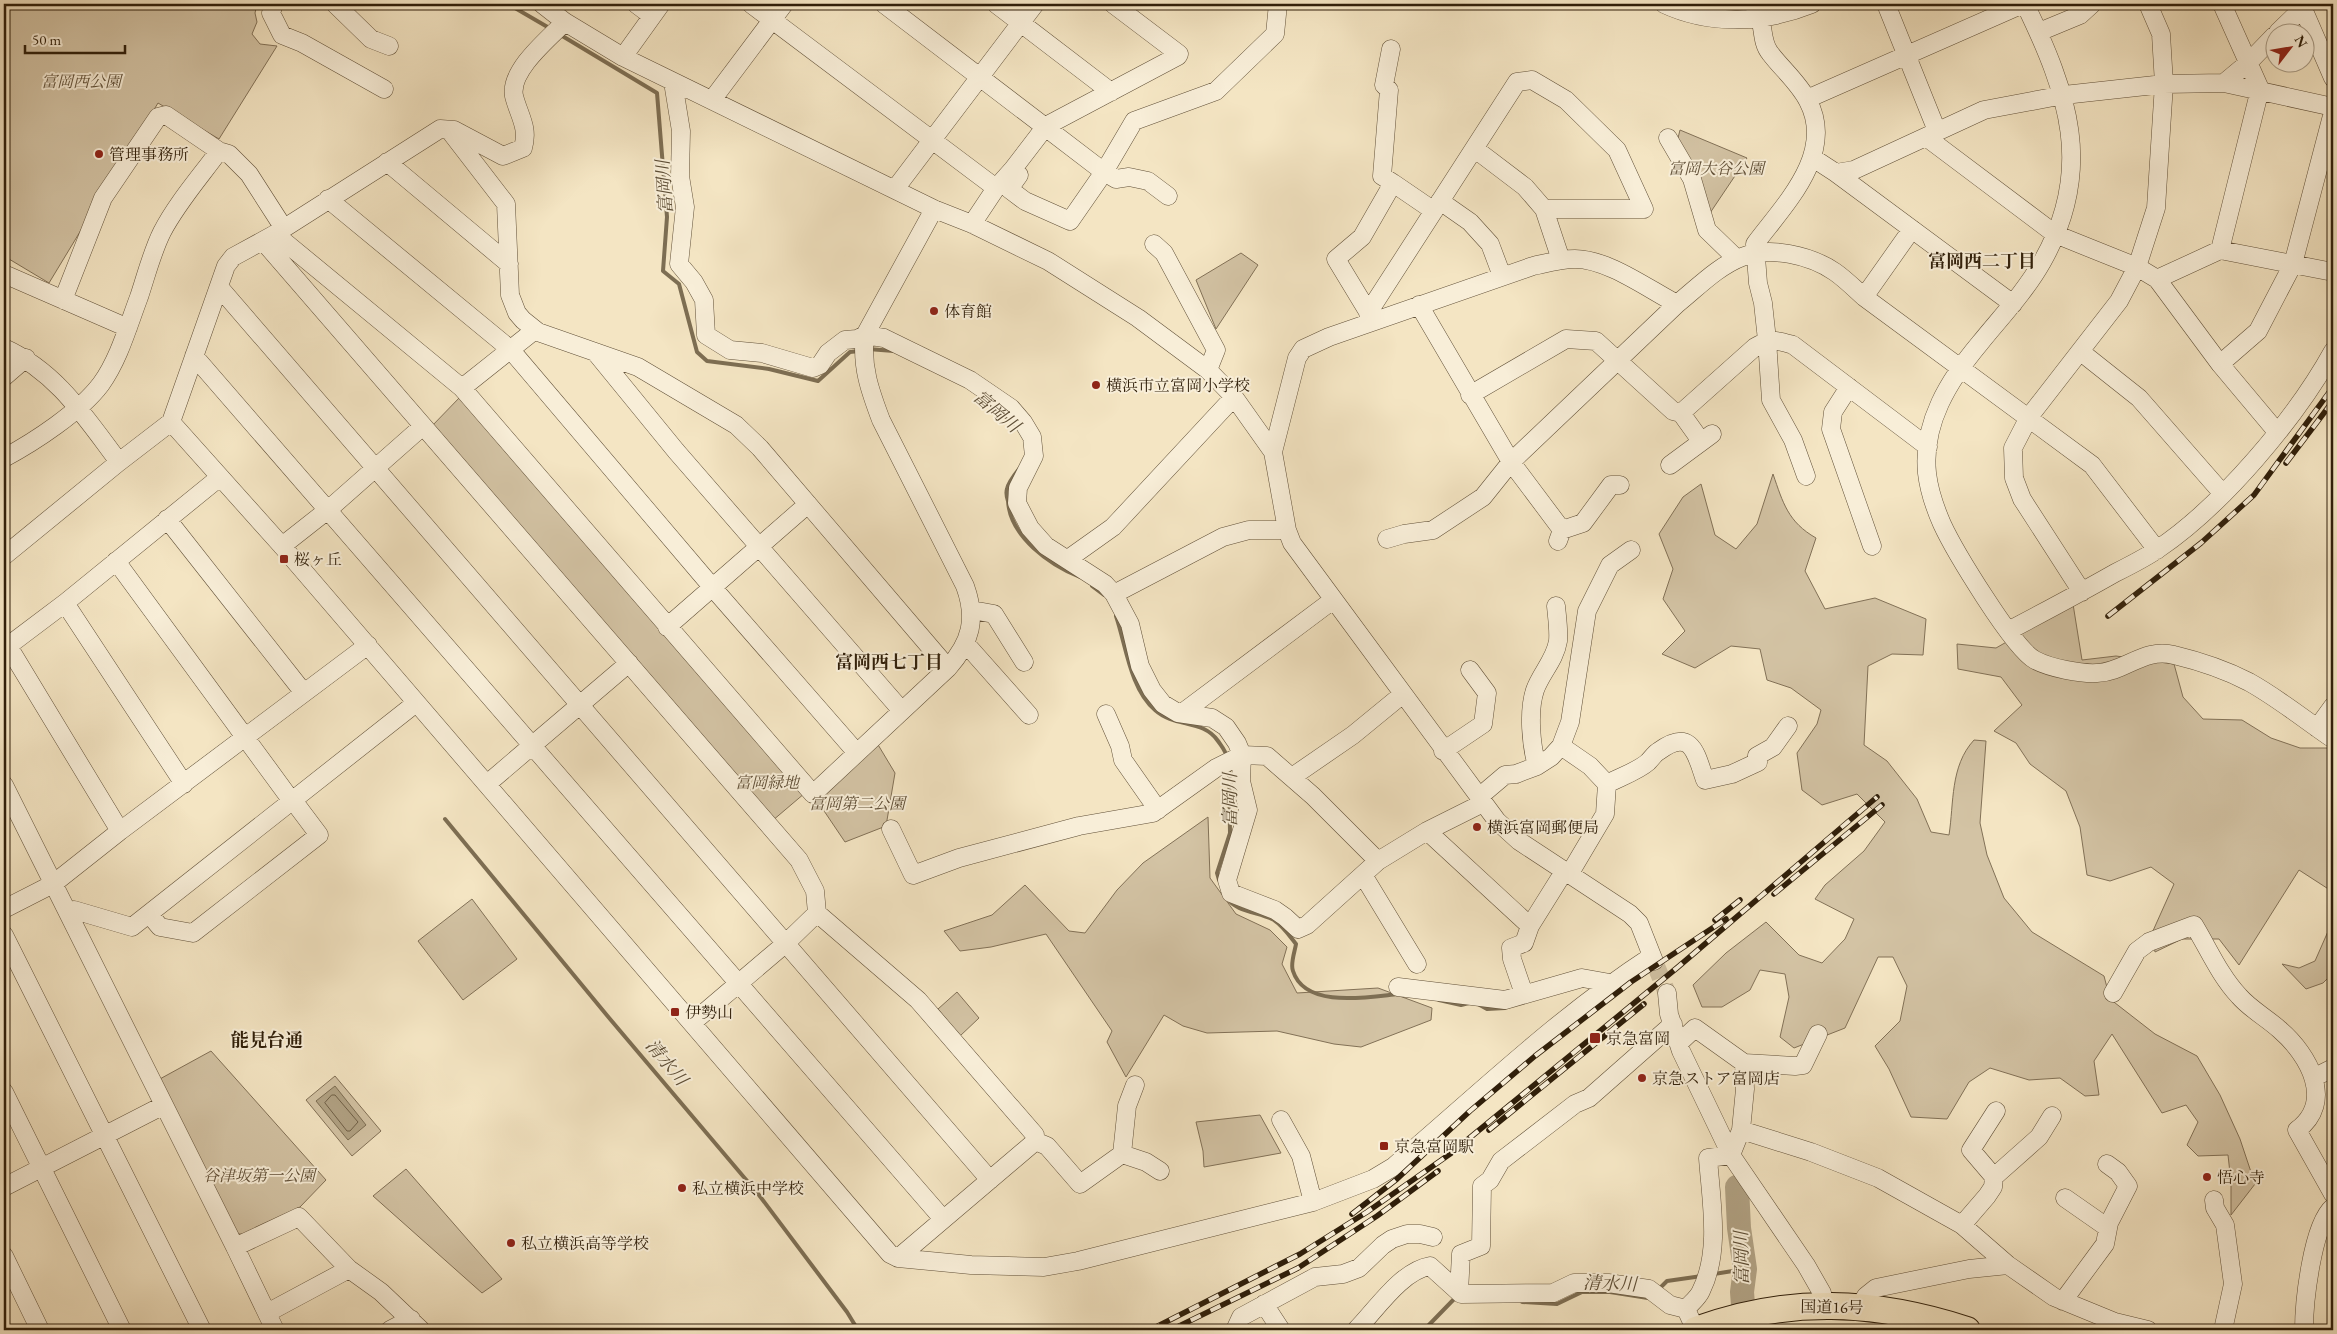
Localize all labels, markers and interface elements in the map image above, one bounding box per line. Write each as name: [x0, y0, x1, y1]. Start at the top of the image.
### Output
scale bar: [25, 22, 125, 54]
north arrow: [2264, 22, 2314, 72]
text: 50 m: [32, 30, 61, 49]
text: N: [2291, 32, 2312, 51]
park label: 富岡西公園: [41, 71, 124, 92]
place label: 管理事務所: [109, 144, 189, 165]
marker: 管理事務所: [93, 148, 105, 160]
water label: 富岡川: [651, 157, 677, 215]
park label: 富岡大谷公園: [1668, 158, 1767, 179]
district label: 富岡西二丁目: [1928, 249, 2036, 272]
place label: 体育館: [944, 301, 992, 322]
marker: 体育館: [928, 305, 940, 317]
place label: 横浜市立富岡小学校: [1106, 375, 1250, 396]
marker: 横浜市立富岡小学校: [1090, 379, 1102, 391]
water label: 富岡川: [969, 385, 1027, 438]
place label: 桜ヶ丘: [294, 549, 342, 570]
marker: 桜ヶ丘: [278, 553, 290, 565]
district label: 富岡西七丁目: [835, 650, 943, 673]
water label: 富岡川: [1218, 771, 1241, 827]
park label: 富岡緑地: [735, 772, 801, 793]
park label: 富岡第二公園: [809, 793, 908, 814]
place label: 横浜富岡郵便局: [1487, 817, 1599, 838]
marker: 横浜富岡郵便局: [1471, 821, 1483, 833]
place label: 伊勢山: [685, 1002, 733, 1023]
marker: 伊勢山: [669, 1006, 681, 1018]
district label: 能見台通: [231, 1028, 303, 1051]
place label: 京急富岡: [1606, 1028, 1670, 1049]
marker: 京急富岡: [1588, 1031, 1602, 1045]
water label: 清水川: [641, 1034, 694, 1092]
place label: 京急ストア富岡店: [1652, 1068, 1780, 1089]
marker: 京急ストア富岡店: [1636, 1072, 1648, 1084]
place label: 京急富岡駅: [1394, 1136, 1474, 1157]
marker: 京急富岡駅: [1378, 1140, 1390, 1152]
park label: 谷津坂第一公園: [203, 1165, 318, 1186]
place label: 悟心寺: [2217, 1167, 2265, 1188]
marker: 悟心寺: [2201, 1171, 2213, 1183]
place label: 私立横浜中学校: [692, 1178, 804, 1199]
marker: 私立横浜中学校: [676, 1182, 688, 1194]
water label: 富岡川: [1729, 1229, 1753, 1285]
place label: 私立横浜高等学校: [521, 1233, 649, 1254]
marker: 私立横浜高等学校: [505, 1237, 517, 1249]
water label: 清水川: [1583, 1271, 1639, 1296]
street label: 国道16号: [1800, 1296, 1864, 1318]

